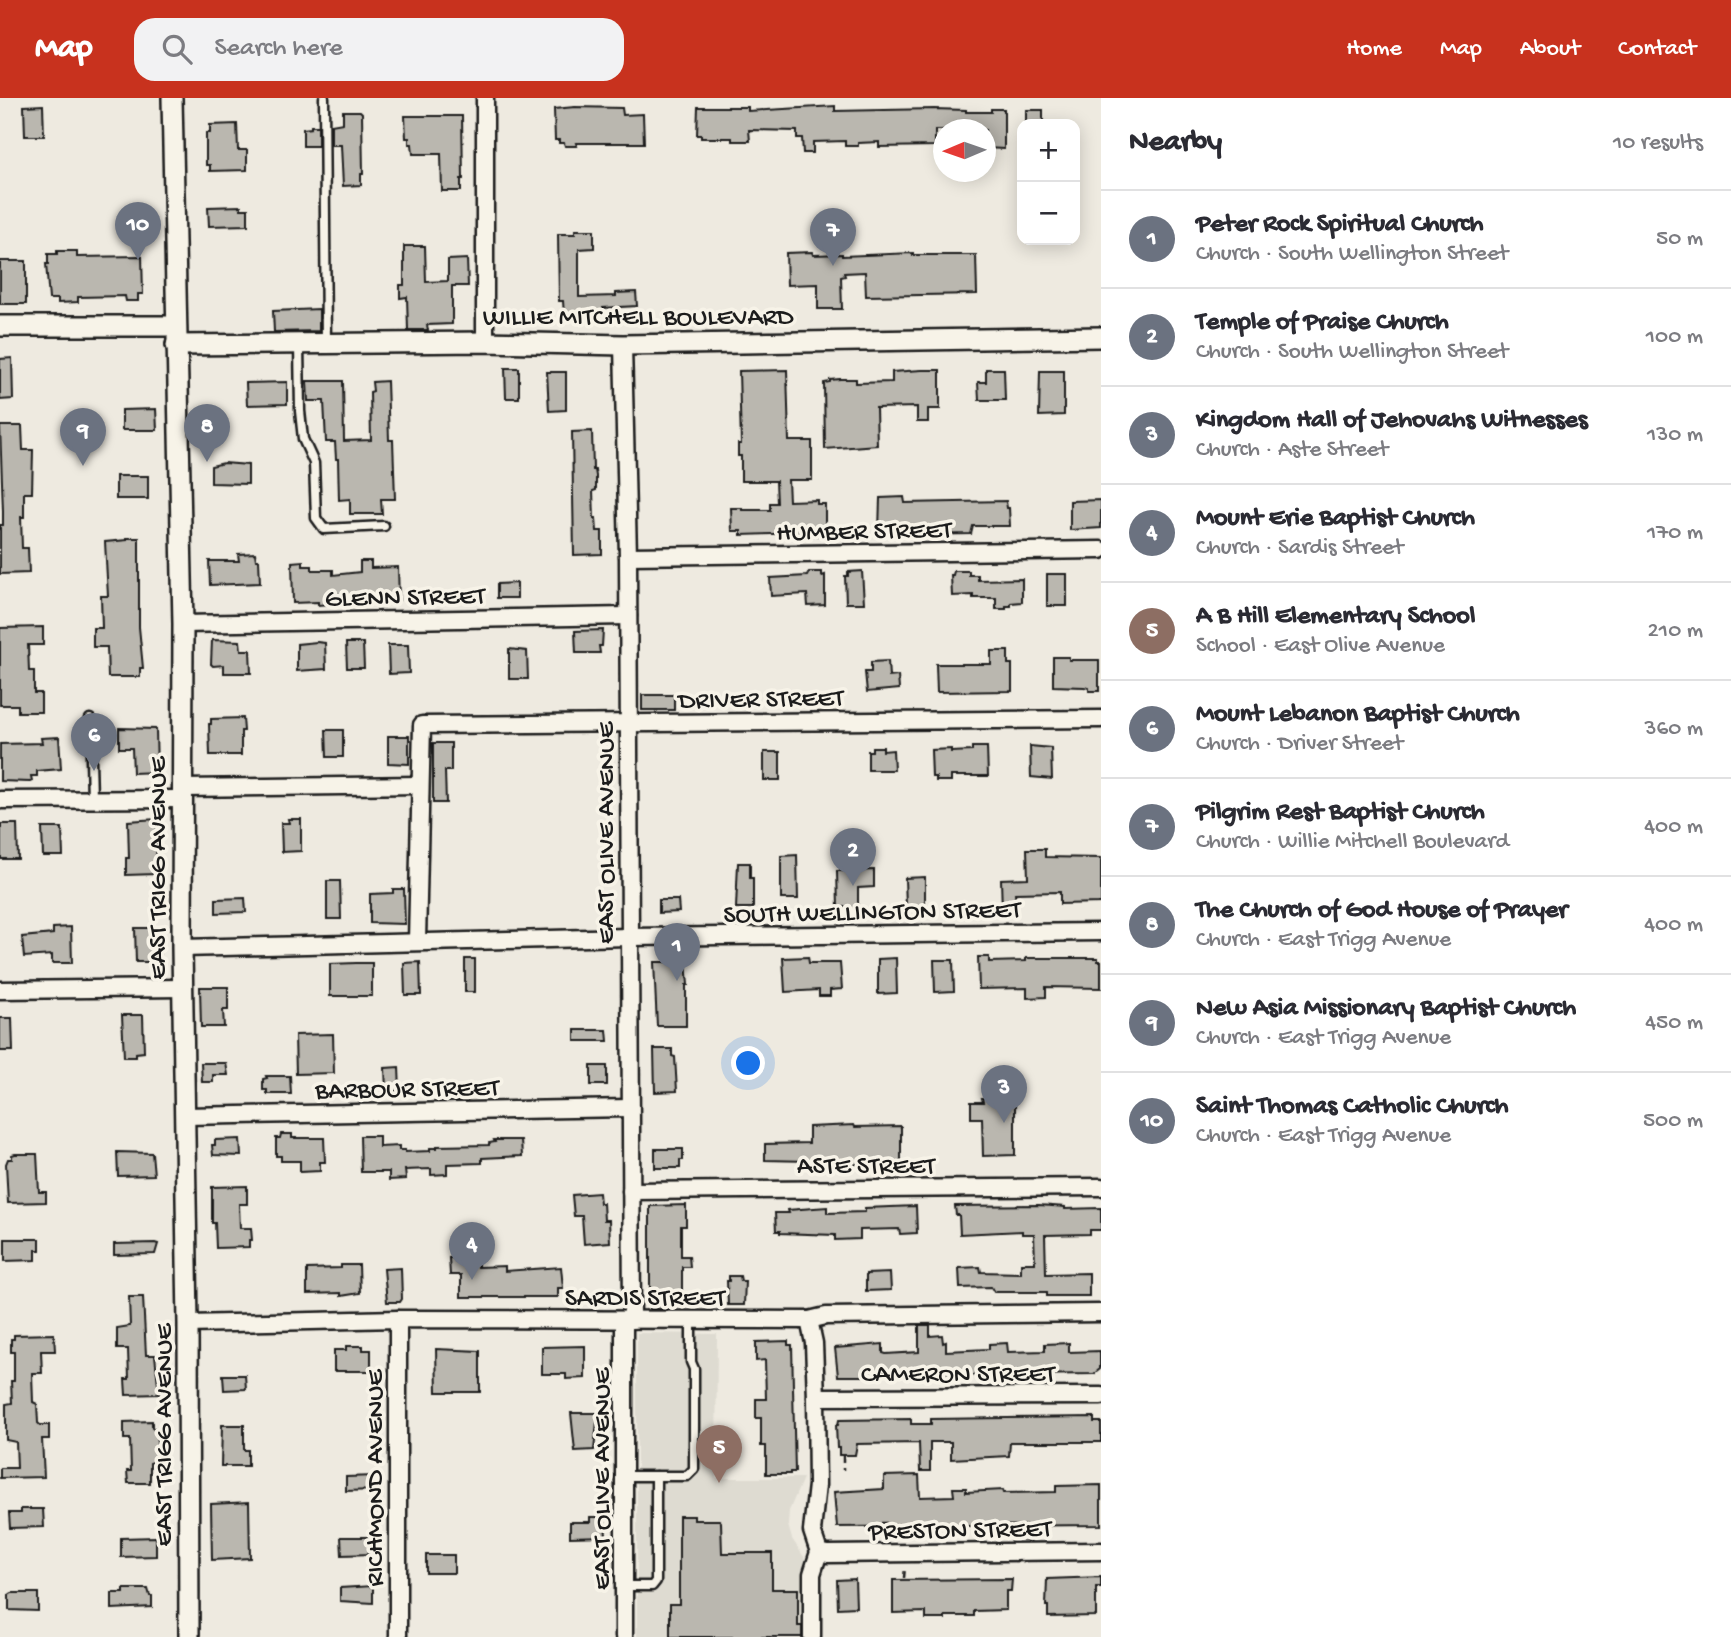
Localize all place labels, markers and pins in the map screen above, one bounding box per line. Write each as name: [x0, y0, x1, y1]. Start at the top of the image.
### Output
pin: 10: [115, 202, 161, 260]
pin: 7: [810, 208, 856, 266]
pin: 8: [184, 404, 230, 462]
pin: 9: [60, 408, 106, 466]
pin: 6: [71, 713, 117, 771]
pin: 2: [830, 828, 876, 886]
pin: 1: [654, 923, 700, 981]
pin: 3: [981, 1065, 1027, 1123]
pin: 4: [449, 1222, 495, 1280]
pin: 5: [696, 1425, 742, 1483]

